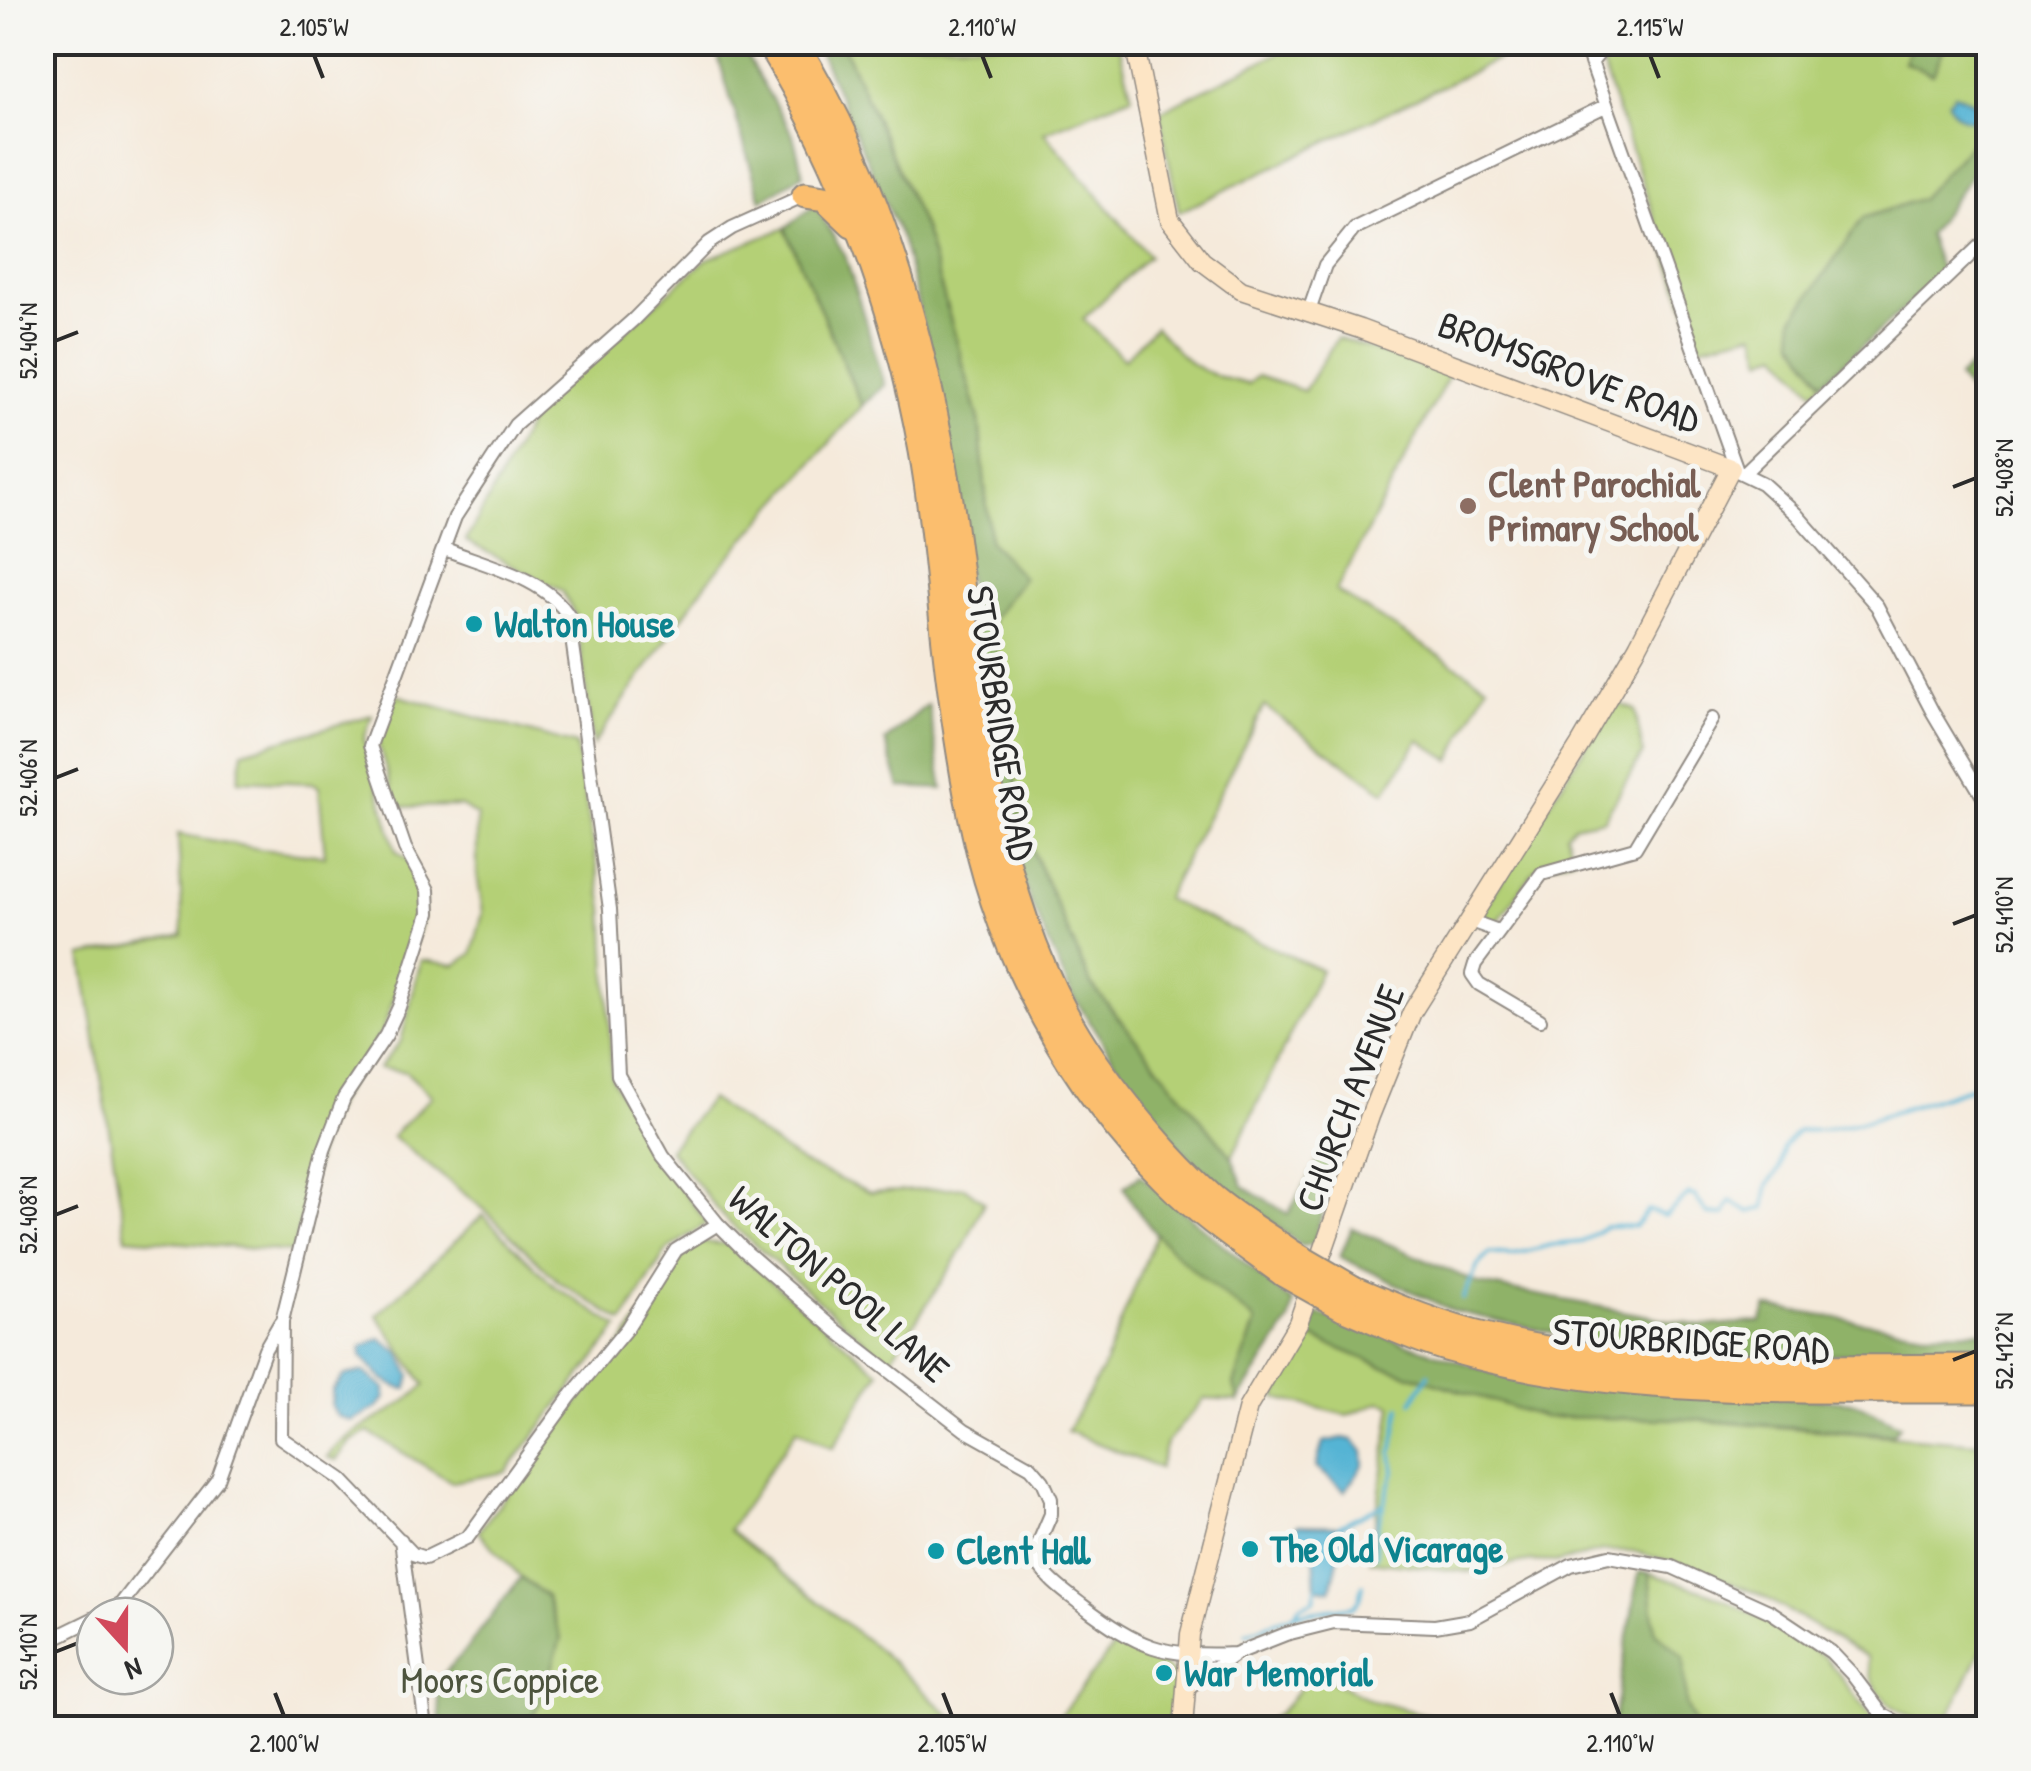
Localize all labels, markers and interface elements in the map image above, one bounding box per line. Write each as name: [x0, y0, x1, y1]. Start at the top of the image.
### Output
text: 2.105°W: [279, 10, 349, 44]
text: 2.110°W: [948, 10, 1016, 44]
text: 2.115°W: [1617, 10, 1684, 44]
street label: BROMSGROVE ROAD: [1431, 297, 1708, 445]
text: 52.404°N: [11, 303, 45, 379]
text: 52.408°N: [1987, 439, 2021, 517]
place label: Clent Parochial Primary School: [1488, 457, 1701, 554]
marker: Clent Parochial Primary School: [1457, 495, 1479, 517]
street label: STOURBRIDGE ROAD: [955, 582, 1049, 864]
place label: Walton House: [494, 597, 675, 649]
marker: Walton House: [463, 613, 485, 635]
text: 52.406°N: [11, 739, 45, 817]
text: 52.410°N: [1987, 877, 2021, 953]
street label: CHURCH AVENUE: [1282, 977, 1416, 1218]
street label: WALTON POOL LANE: [718, 1173, 961, 1394]
text: 52.408°N: [11, 1176, 45, 1254]
street label: STOURBRIDGE ROAD: [1551, 1304, 1831, 1376]
text: 52.412°N: [1987, 1313, 2021, 1389]
place label: The Old Vicarage: [1269, 1522, 1503, 1575]
place label: Clent Hall: [956, 1524, 1092, 1576]
marker: The Old Vicarage: [1239, 1538, 1261, 1560]
marker: Clent Hall: [925, 1540, 947, 1562]
north arrow: [75, 1596, 175, 1696]
text: 52.410°N: [11, 1614, 45, 1690]
place label: War Memorial: [1184, 1646, 1374, 1698]
text: N: [120, 1649, 148, 1690]
park label: Moors Coppice: [401, 1653, 599, 1705]
marker: War Memorial: [1153, 1662, 1175, 1684]
text: 2.100°W: [249, 1726, 319, 1760]
text: 2.105°W: [917, 1726, 987, 1760]
text: 2.110°W: [1586, 1726, 1654, 1760]

